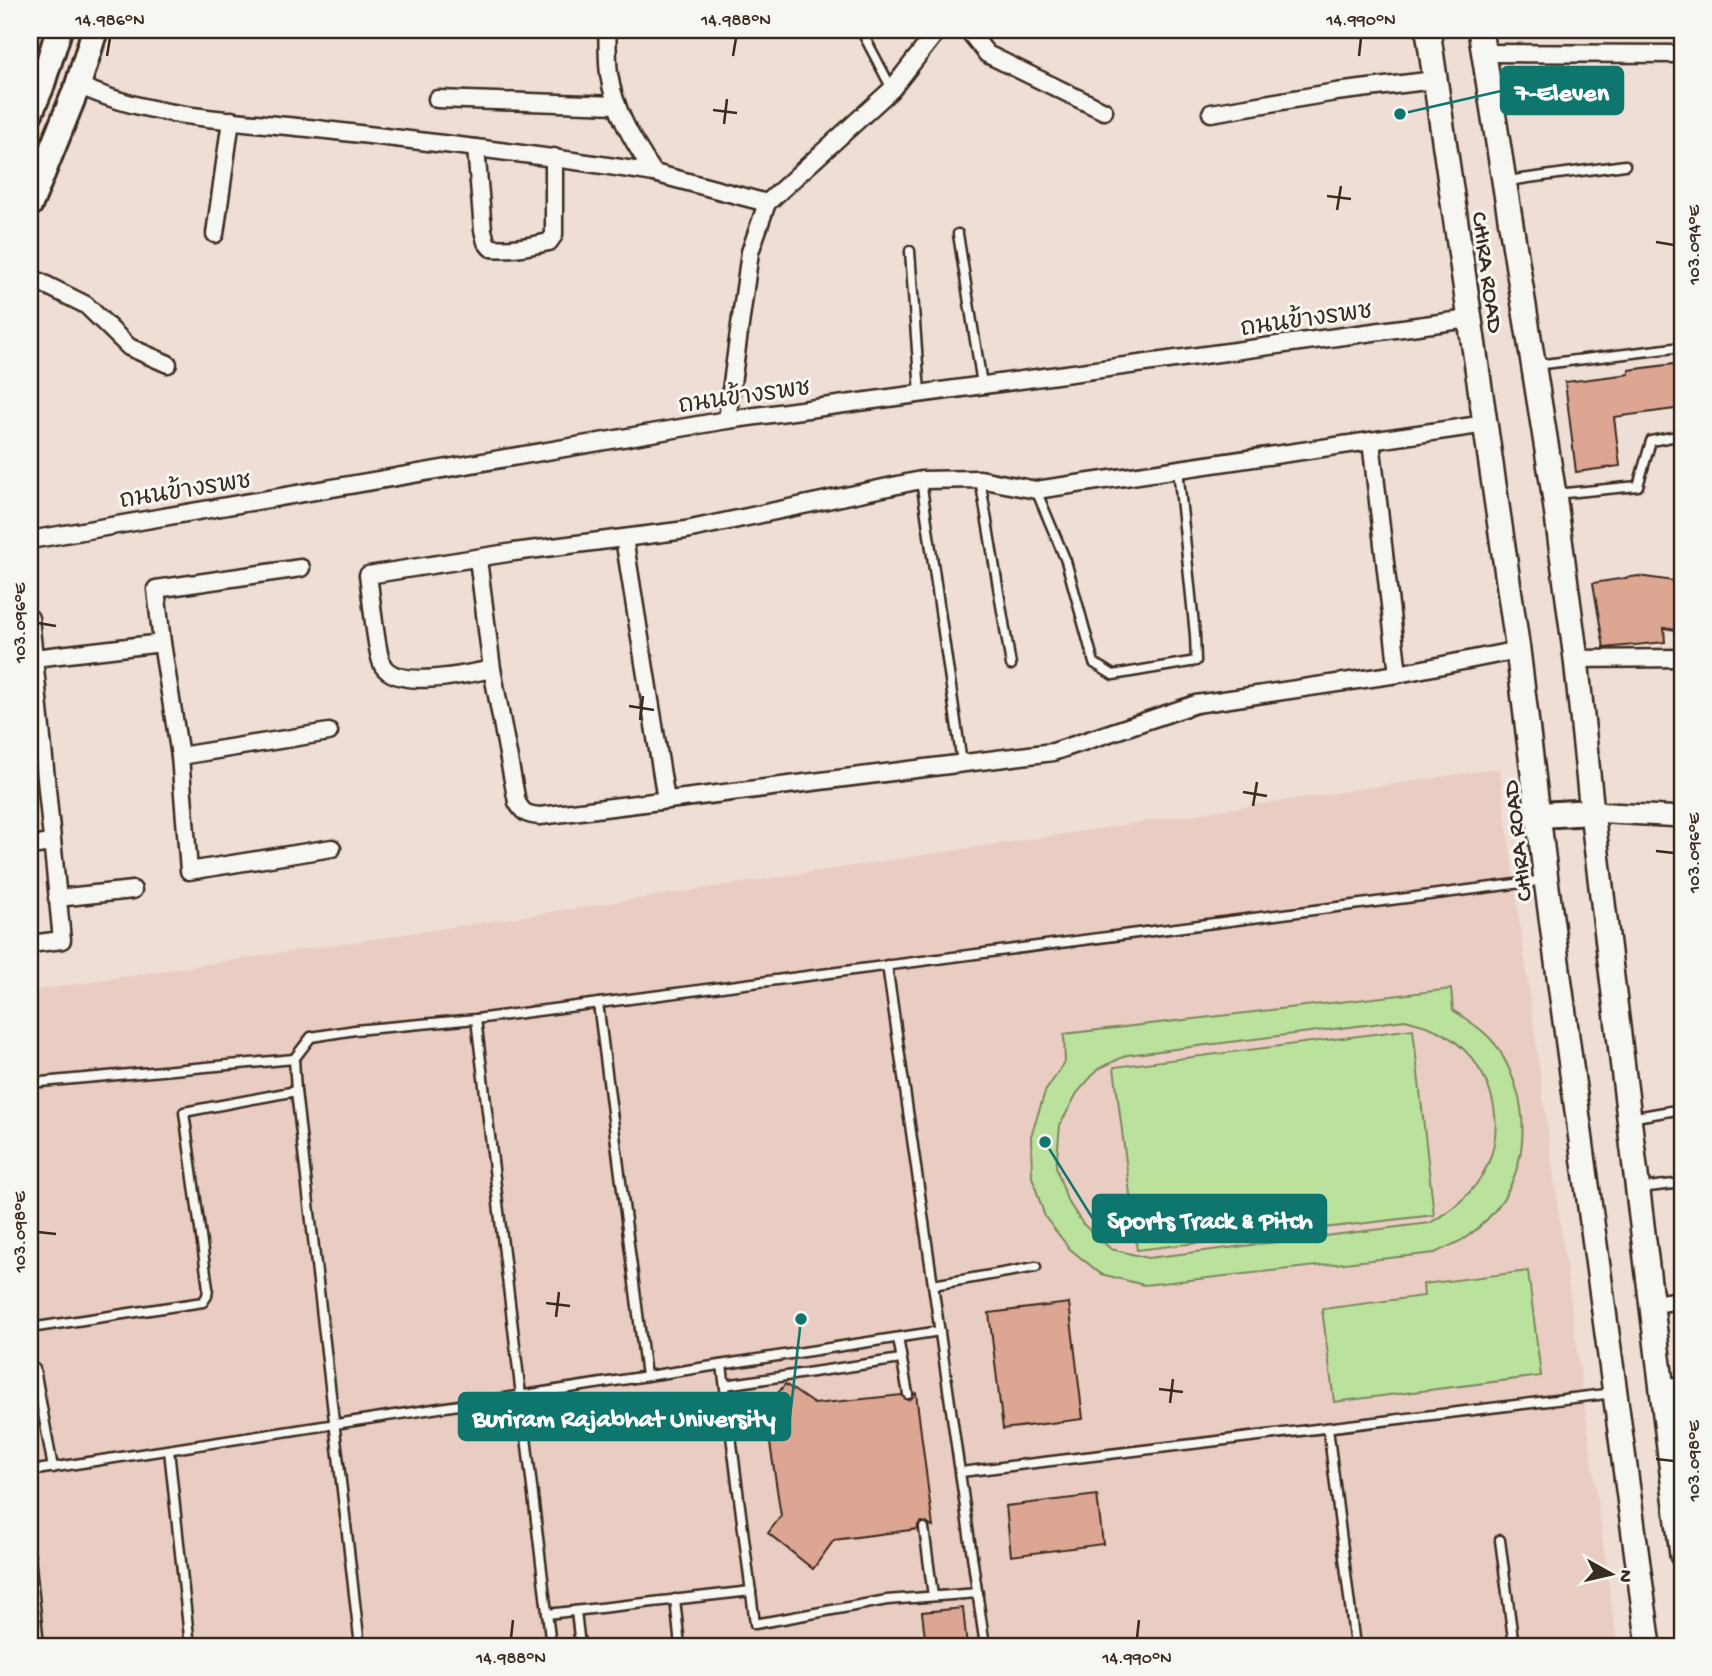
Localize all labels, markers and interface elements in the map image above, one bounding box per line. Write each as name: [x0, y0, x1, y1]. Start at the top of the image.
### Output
text: 14.986°N: [74, 11, 145, 32]
text: 14.988°N: [700, 11, 771, 32]
text: 14.990°N: [1325, 11, 1396, 32]
callout: 7-Eleven: [1501, 67, 1623, 114]
text: 7-Eleven: [1513, 80, 1610, 111]
text: 103.094°E: [1685, 204, 1706, 286]
street label: CHIRA ROAD: [1463, 210, 1508, 335]
street label: ถนนข้างรพช: [1238, 294, 1374, 345]
street label: ถนนข้างรพช: [676, 371, 812, 422]
street label: ถนนข้างรพช: [117, 464, 253, 517]
text: 103.096°E: [11, 582, 32, 664]
street label: CHIRA ROAD: [1498, 778, 1541, 903]
text: 103.096°E: [1685, 812, 1706, 894]
text: 103.098°E: [11, 1191, 32, 1273]
callout: Sports Track & Pitch: [1093, 1195, 1326, 1242]
text: Sports Track & Pitch: [1107, 1208, 1313, 1239]
callout: Buriram Rajabhat University: [459, 1393, 790, 1440]
text: Buriram Rajabhat University: [471, 1406, 776, 1437]
text: 103.098°E: [1685, 1420, 1706, 1502]
north arrow: [1576, 1540, 1646, 1610]
text: N: [1612, 1568, 1637, 1584]
text: 14.988°N: [475, 1649, 546, 1670]
text: 14.990°N: [1101, 1649, 1172, 1670]

